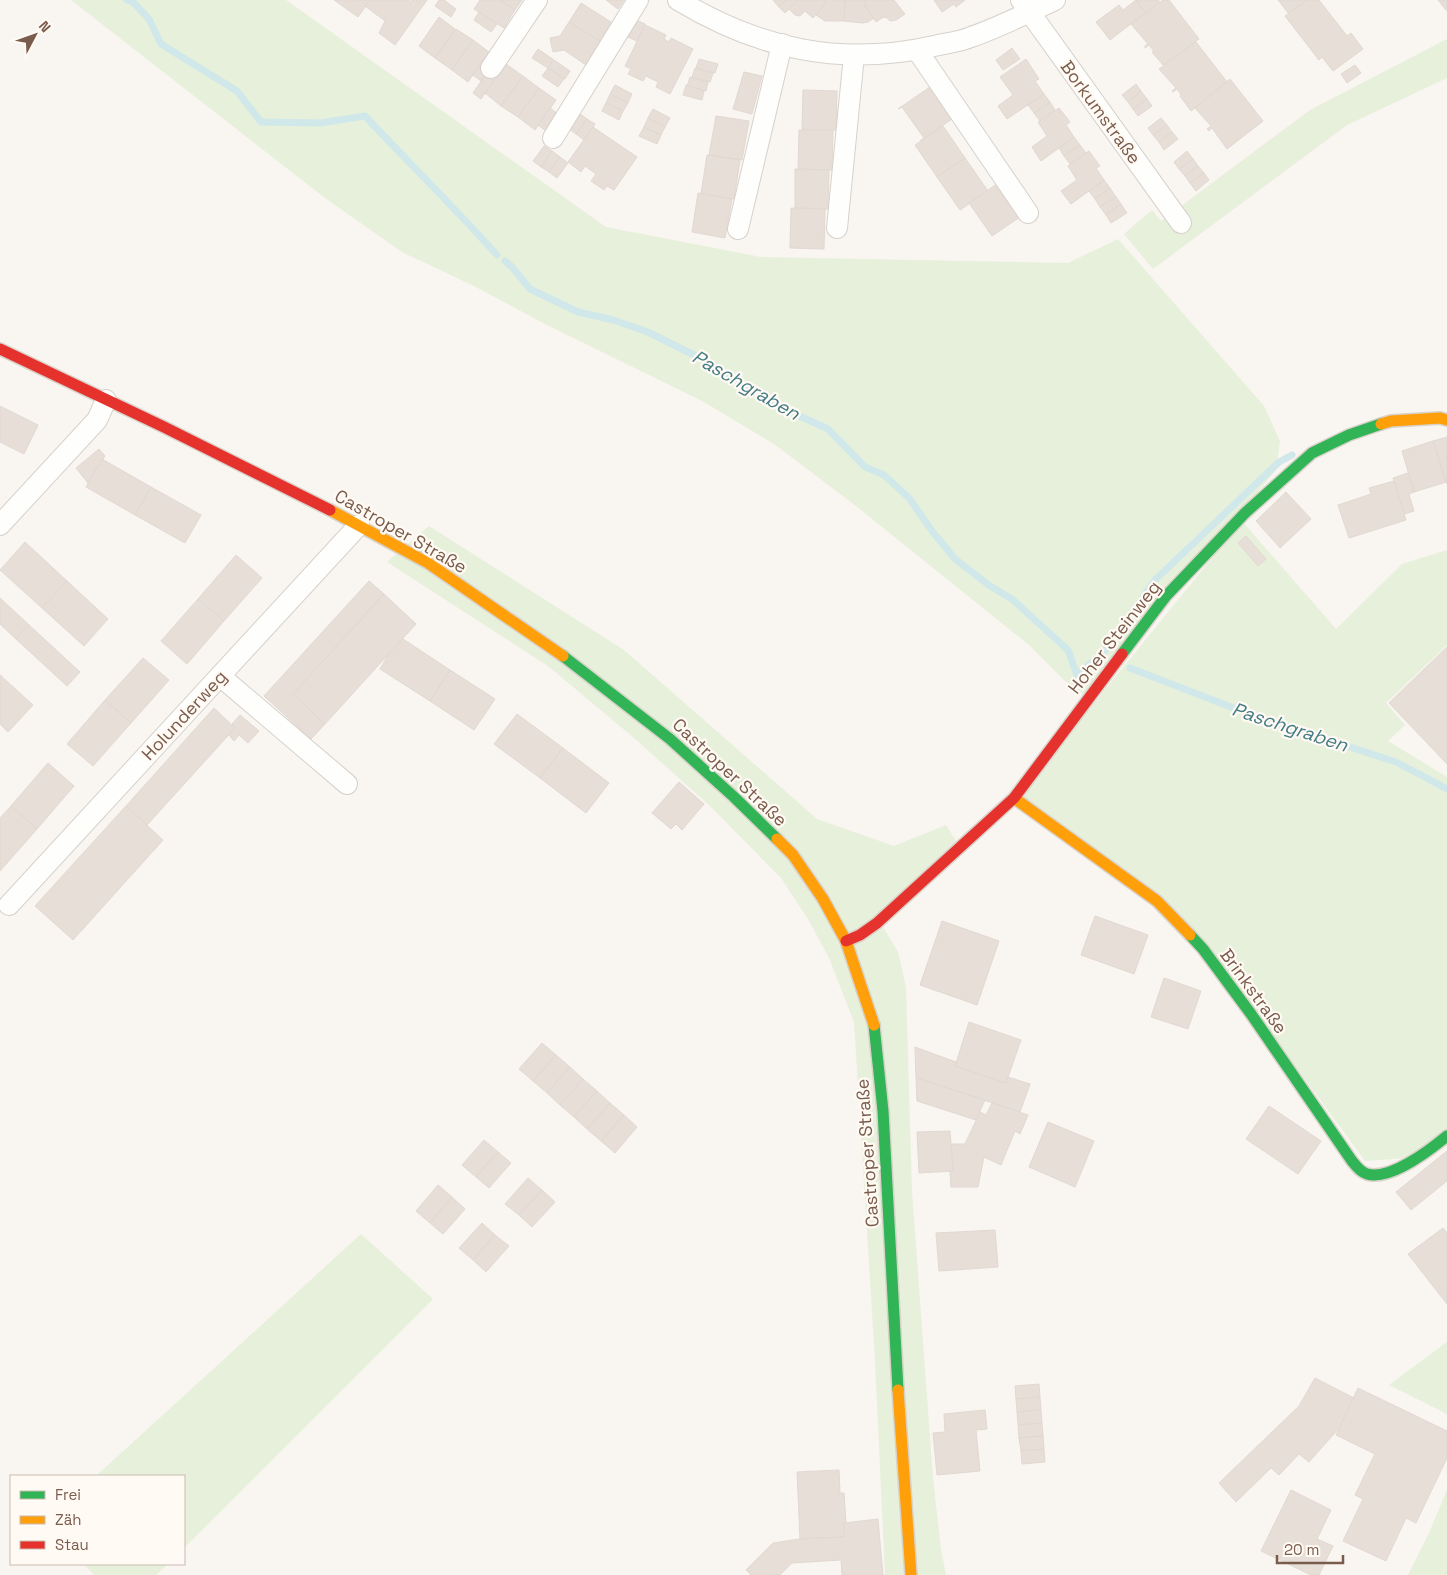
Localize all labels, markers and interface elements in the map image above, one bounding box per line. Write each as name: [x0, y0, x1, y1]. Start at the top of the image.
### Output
north arrow: [10, 10, 60, 60]
text: N: [35, 17, 55, 36]
street label: Borkumstraße: [1056, 56, 1146, 168]
water label: Paschgraben: [688, 344, 805, 426]
street label: Castroper Straße: [331, 484, 471, 578]
street label: Hoher Steinweg: [1063, 576, 1165, 698]
street label: Holunderweg: [136, 665, 232, 765]
water label: Paschgraben: [1229, 697, 1351, 758]
street label: Castroper Straße: [668, 713, 792, 831]
street label: Brinkstraße: [1215, 944, 1293, 1038]
street label: Castroper Straße: [850, 1078, 884, 1228]
legend: [10, 1475, 185, 1565]
text: Frei: [55, 1485, 81, 1504]
text: Zäh: [55, 1510, 81, 1529]
scale bar: [1277, 1532, 1343, 1564]
text: Stau: [55, 1535, 89, 1554]
text: 20 m: [1284, 1540, 1319, 1559]

